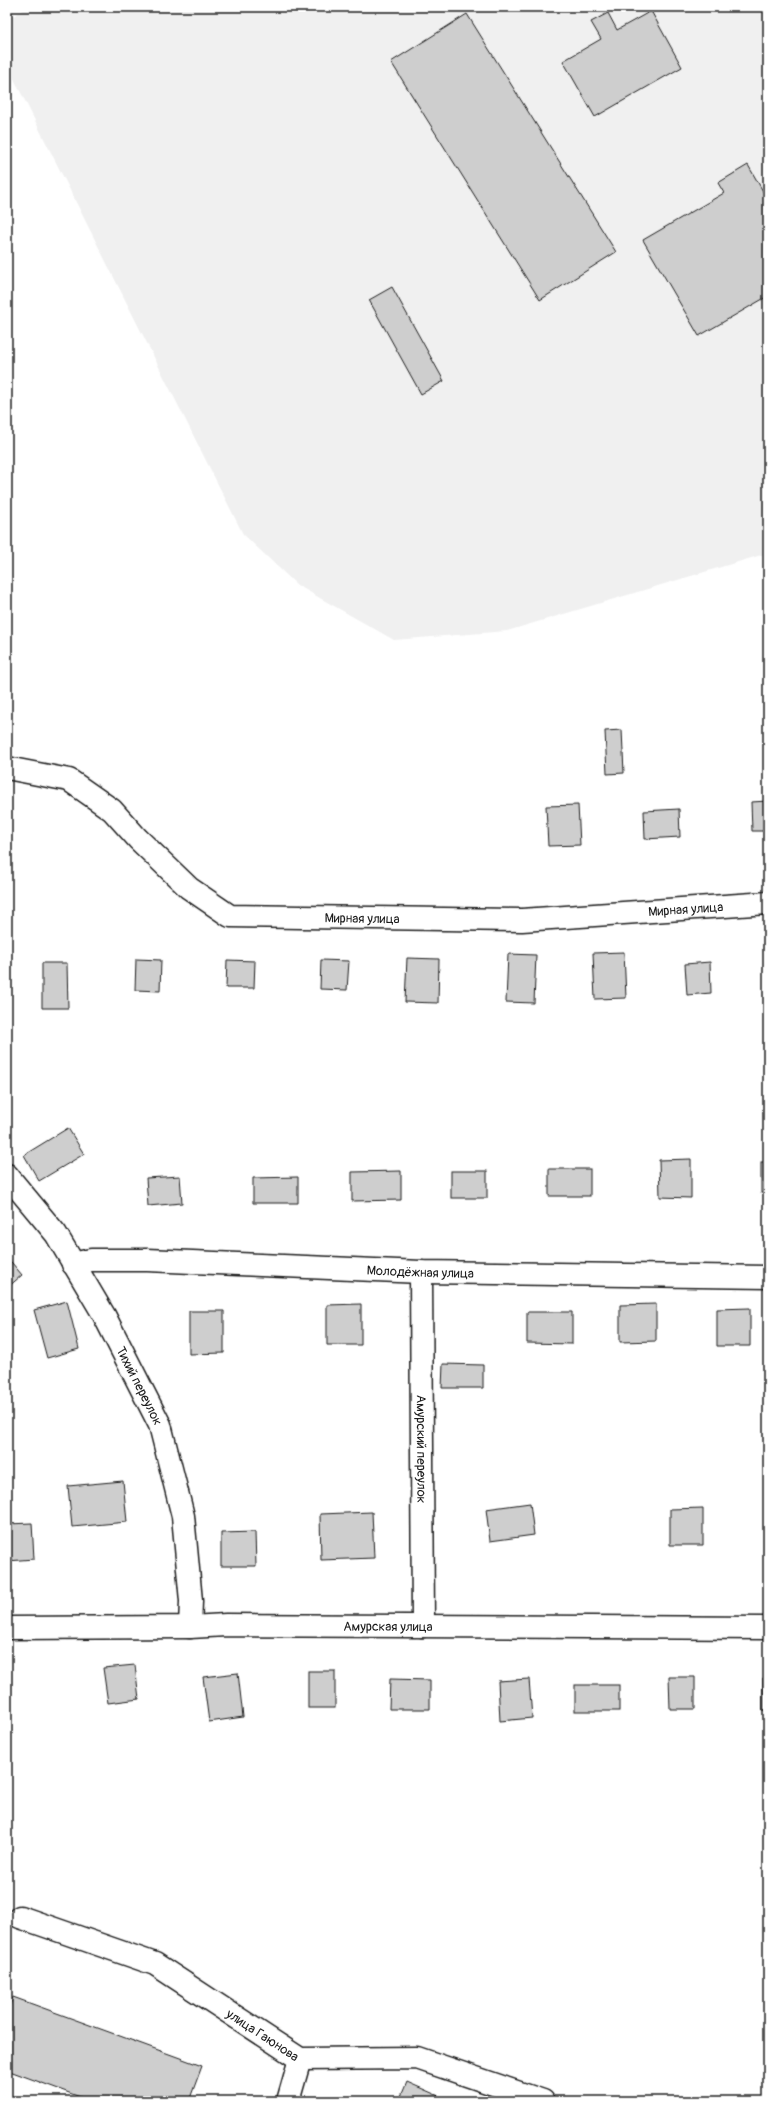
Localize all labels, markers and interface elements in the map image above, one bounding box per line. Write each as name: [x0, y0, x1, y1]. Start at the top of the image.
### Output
street label: Мирная улица: [648, 899, 724, 920]
street label: Мирная улица: [324, 910, 400, 927]
street label: Молодёжная улица: [366, 1263, 474, 1282]
street label: Тихий переулок: [112, 1344, 166, 1428]
street label: Амурский переулок: [413, 1395, 429, 1504]
street label: Амурская улица: [343, 1619, 433, 1635]
street label: улица Гаюнова: [222, 2005, 302, 2065]

